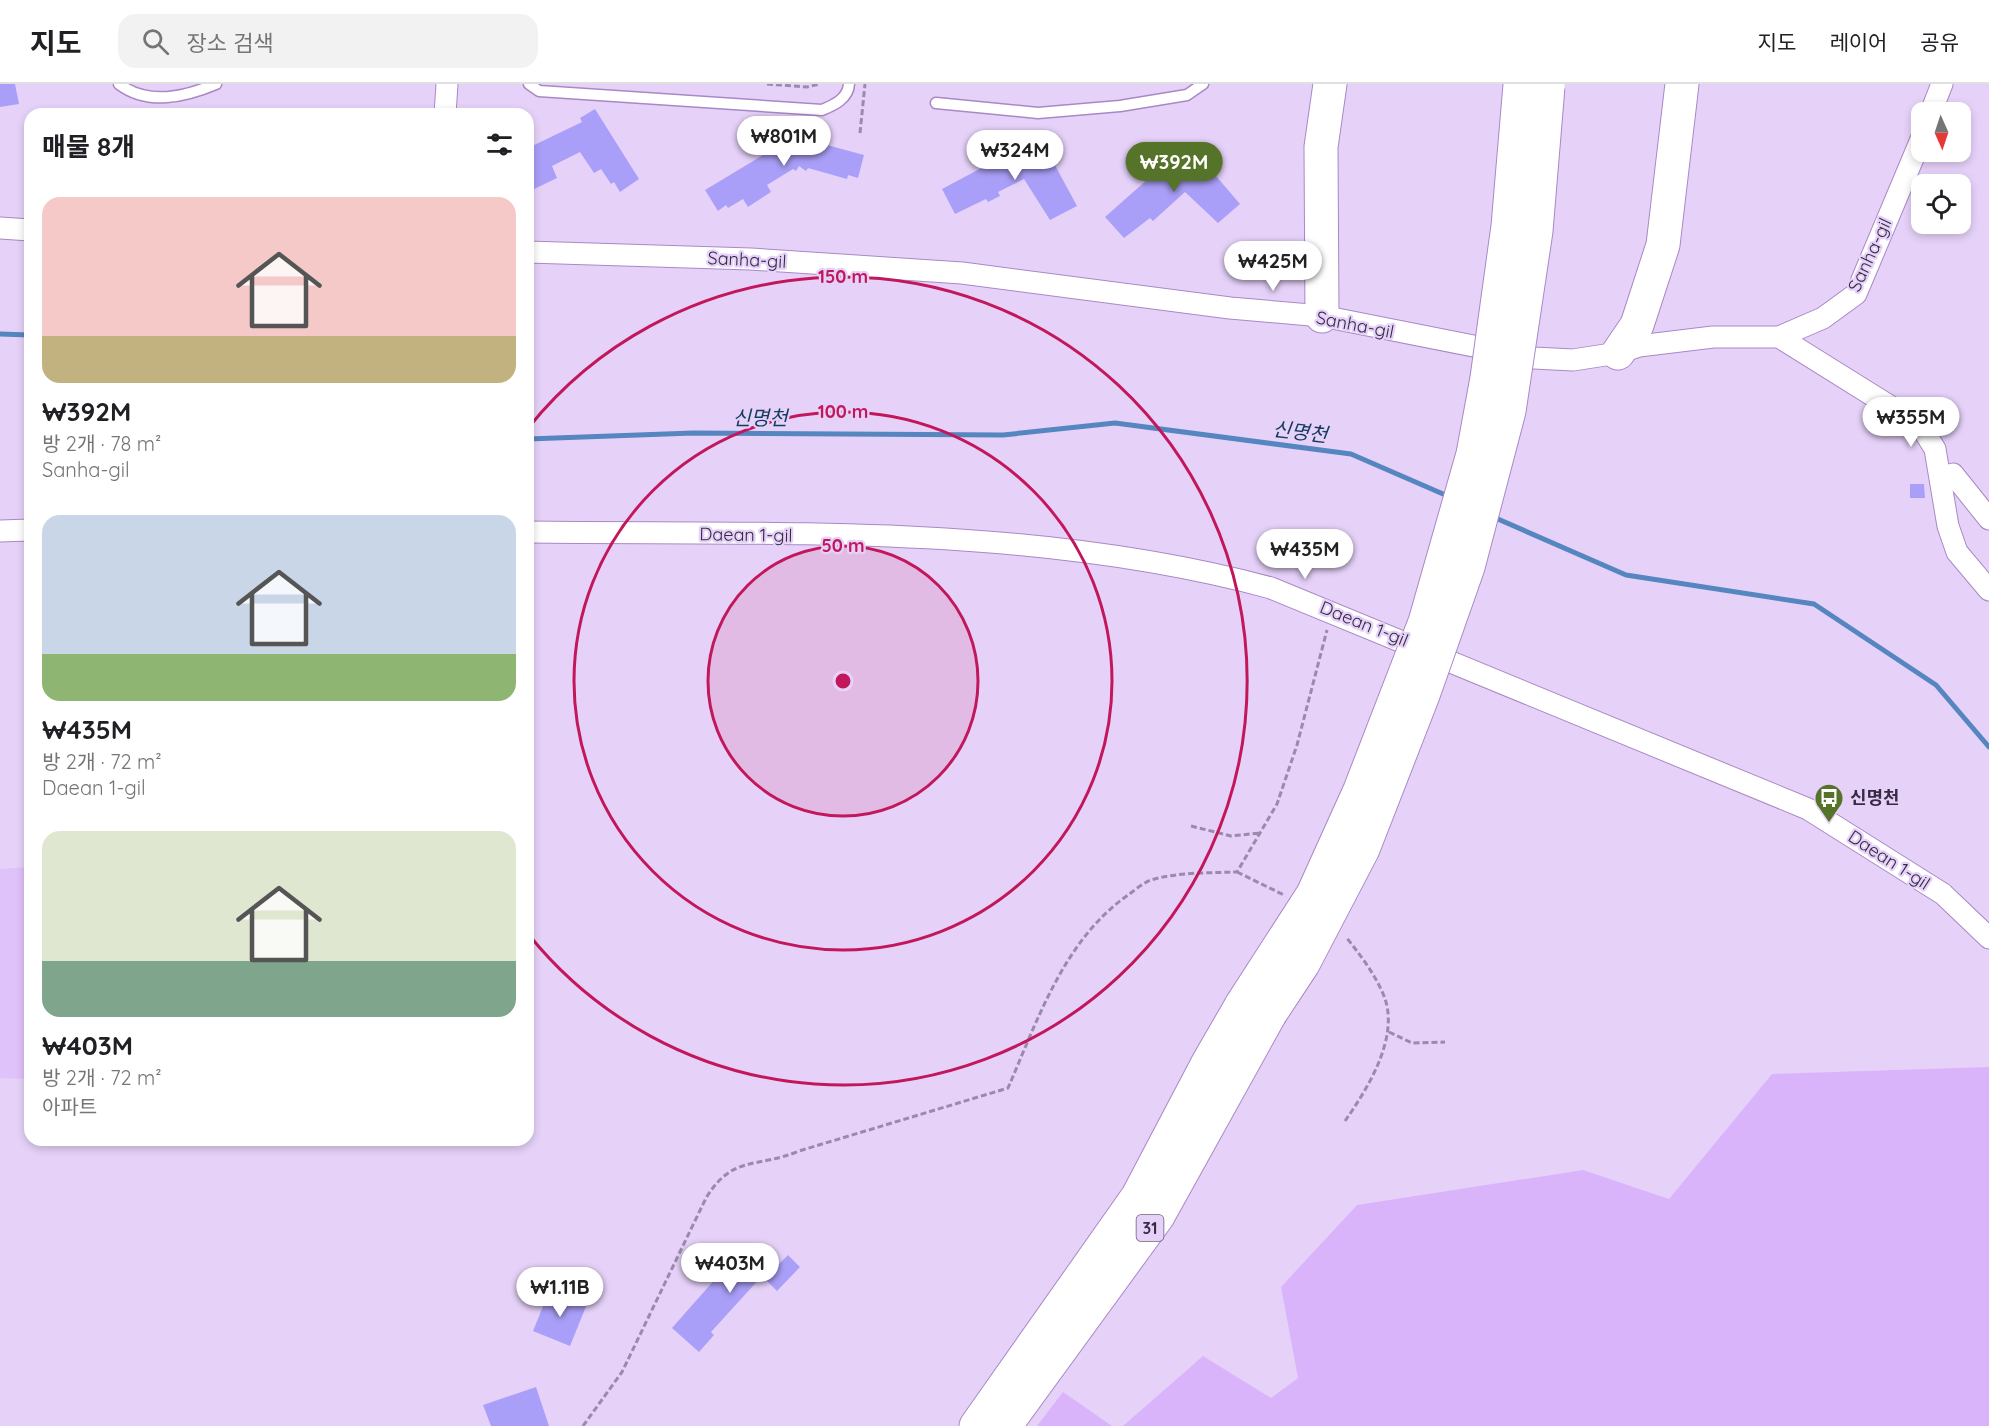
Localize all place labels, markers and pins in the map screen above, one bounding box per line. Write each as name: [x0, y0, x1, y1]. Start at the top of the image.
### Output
pin: ₩801M: [742, 116, 826, 167]
pin: ₩324M: [973, 130, 1057, 181]
pin: ₩392M: [1132, 142, 1216, 193]
pin: ₩425M: [1231, 241, 1315, 292]
pin: ₩355M: [1869, 397, 1953, 448]
pin: ₩435M: [1263, 529, 1347, 580]
centre of rings: [833, 671, 853, 691]
bus stop icon: 신명천: [1813, 782, 1845, 824]
place label: 신명천: [1850, 786, 1900, 809]
pin: ₩403M: [688, 1243, 772, 1294]
pin: ₩1.11B: [511, 1267, 609, 1318]

